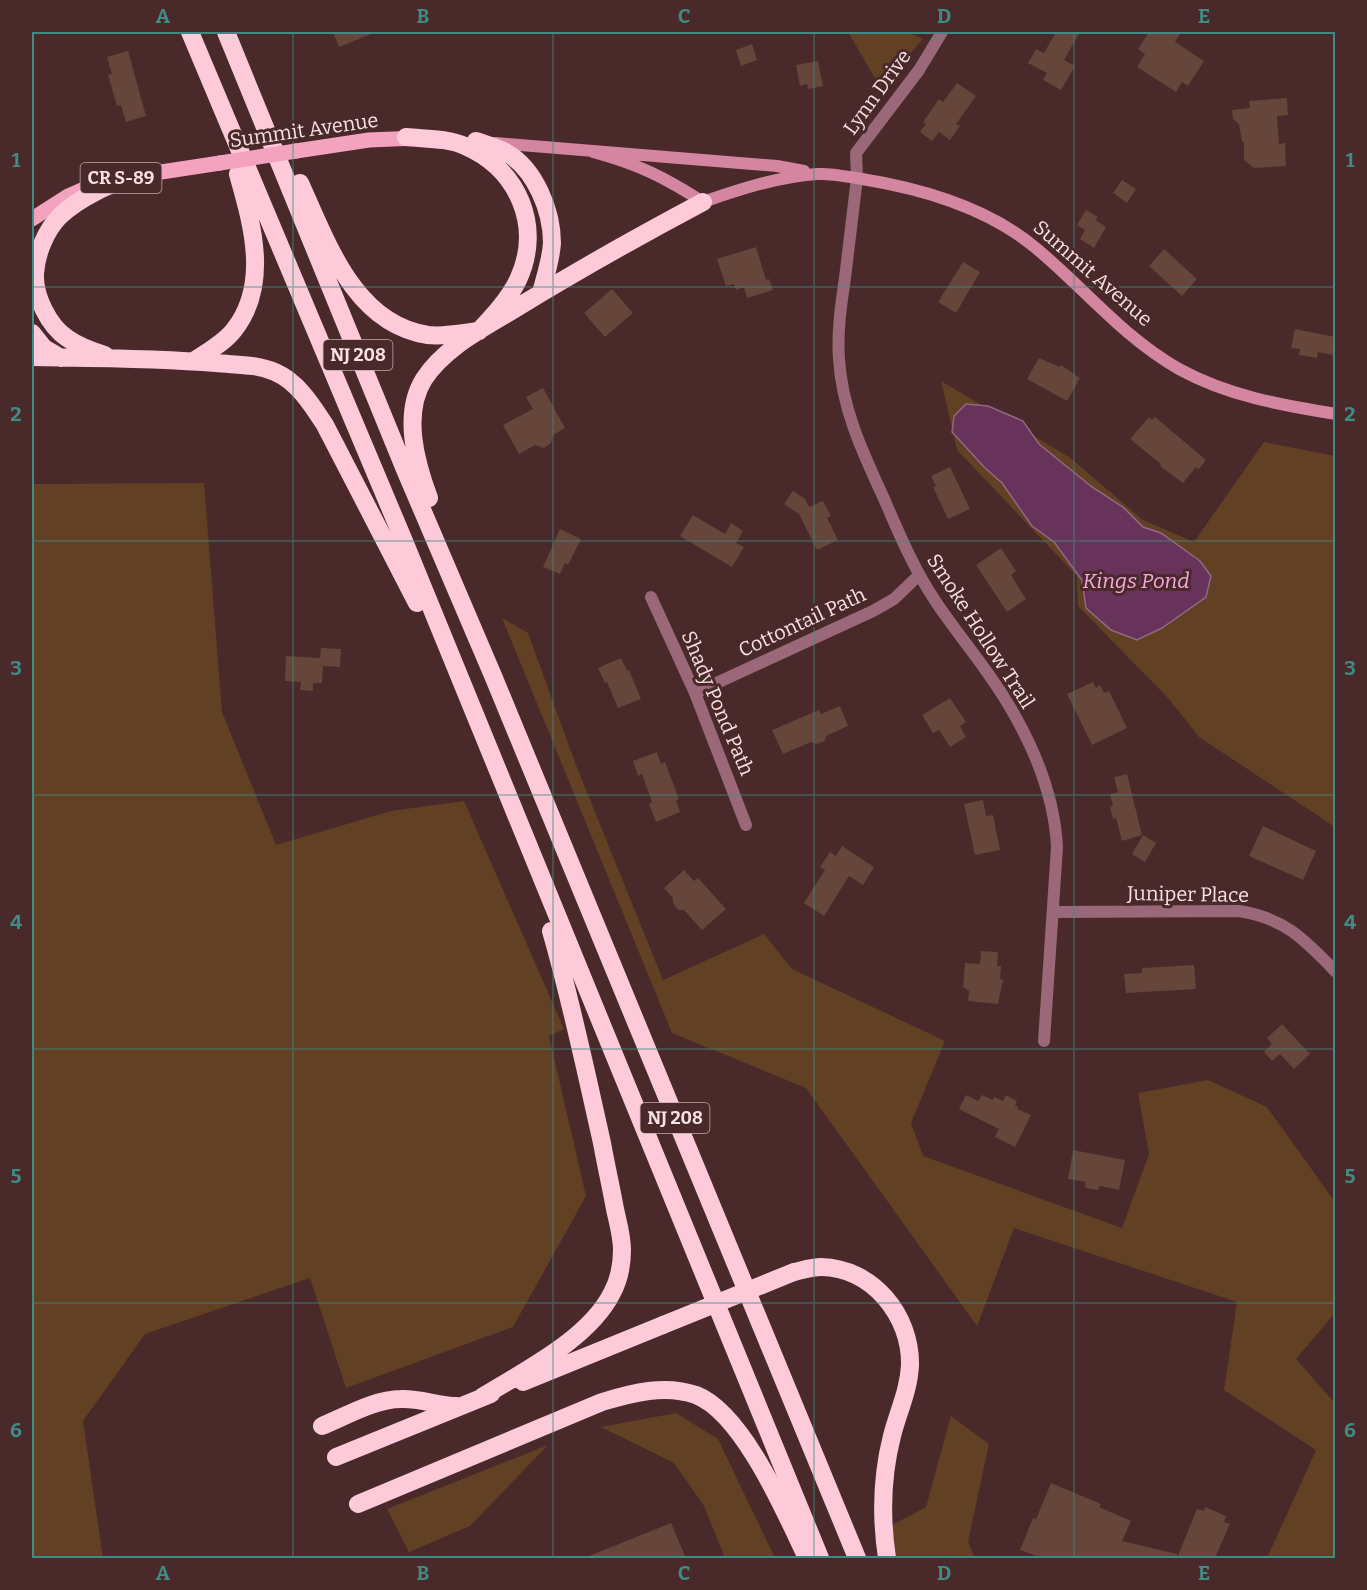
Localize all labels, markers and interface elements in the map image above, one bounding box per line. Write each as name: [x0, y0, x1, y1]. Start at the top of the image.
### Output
text: A: [156, 4, 171, 28]
text: B: [417, 4, 430, 28]
text: C: [678, 4, 690, 28]
text: D: [937, 4, 951, 28]
text: E: [1198, 4, 1210, 28]
street label: Lynn Drive: [838, 45, 916, 139]
street label: Summit Avenue: [228, 108, 380, 152]
text: 1: [12, 148, 21, 172]
text: 1: [1346, 148, 1355, 172]
road number: CR S-89: [80, 163, 162, 193]
street label: Summit Avenue: [1029, 215, 1157, 331]
road number: NJ 208: [324, 340, 392, 370]
text: 2: [10, 402, 22, 426]
text: 2: [1344, 402, 1356, 426]
street label: Smoke Hollow Trail: [922, 549, 1040, 713]
water label: Kings Pond: [1082, 568, 1190, 594]
street label: Cottontail Path: [734, 582, 870, 662]
street label: Shady Pond Path: [677, 627, 760, 780]
text: 3: [10, 656, 22, 680]
text: 3: [1344, 656, 1356, 680]
street label: Juniper Place: [1126, 881, 1249, 907]
text: 4: [10, 910, 22, 934]
text: 4: [1344, 910, 1356, 934]
road number: NJ 208: [640, 1103, 710, 1133]
text: 5: [11, 1164, 22, 1188]
text: 5: [1345, 1164, 1356, 1188]
text: 6: [10, 1418, 22, 1442]
text: 6: [1344, 1418, 1356, 1442]
text: A: [156, 1561, 171, 1585]
text: B: [417, 1561, 430, 1585]
text: C: [678, 1561, 690, 1585]
text: D: [937, 1561, 951, 1585]
text: E: [1198, 1561, 1210, 1585]

